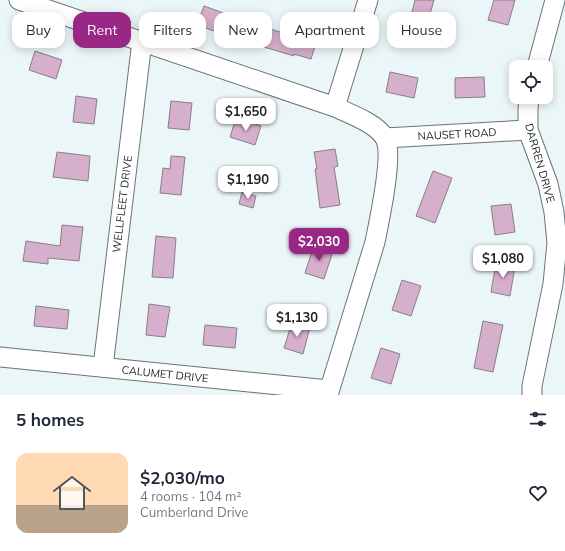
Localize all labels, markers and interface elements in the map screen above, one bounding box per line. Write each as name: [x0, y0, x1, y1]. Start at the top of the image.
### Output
chip: Buy: [12, 12, 65, 48]
chip: Rent: [73, 12, 131, 48]
chip: Filters: [139, 12, 206, 48]
chip: New: [214, 12, 272, 48]
chip: Apartment: [280, 12, 379, 48]
chip: House: [387, 12, 456, 48]
map controls: [509, 60, 553, 104]
button: locate: [509, 60, 553, 104]
pin: $1,650: [213, 98, 279, 132]
text: $1,650: [225, 103, 267, 119]
street label: DARREN DRIVE: [522, 122, 558, 204]
street label: NAUSET ROAD: [417, 125, 497, 143]
street label: WELLFLEET DRIVE: [109, 155, 135, 253]
pin: $1,190: [215, 166, 281, 200]
text: $1,190: [227, 171, 269, 187]
pin: $2,030: [286, 228, 352, 262]
text: $2,030: [298, 233, 340, 249]
pin: $1,080: [470, 245, 536, 279]
text: $1,080: [482, 250, 524, 266]
pin: $1,130: [264, 304, 330, 338]
text: $1,130: [276, 309, 318, 325]
street label: CALUMET DRIVE: [121, 362, 209, 386]
icon: filters: [527, 408, 549, 430]
text: 5 homes: [16, 409, 84, 430]
text: $2,030/mo: [140, 467, 225, 488]
icon: home: [48, 469, 96, 517]
icon: heart: [527, 482, 549, 504]
text: 4 rooms · 104 m²: [140, 488, 241, 504]
text: Cumberland Drive: [140, 504, 248, 520]

